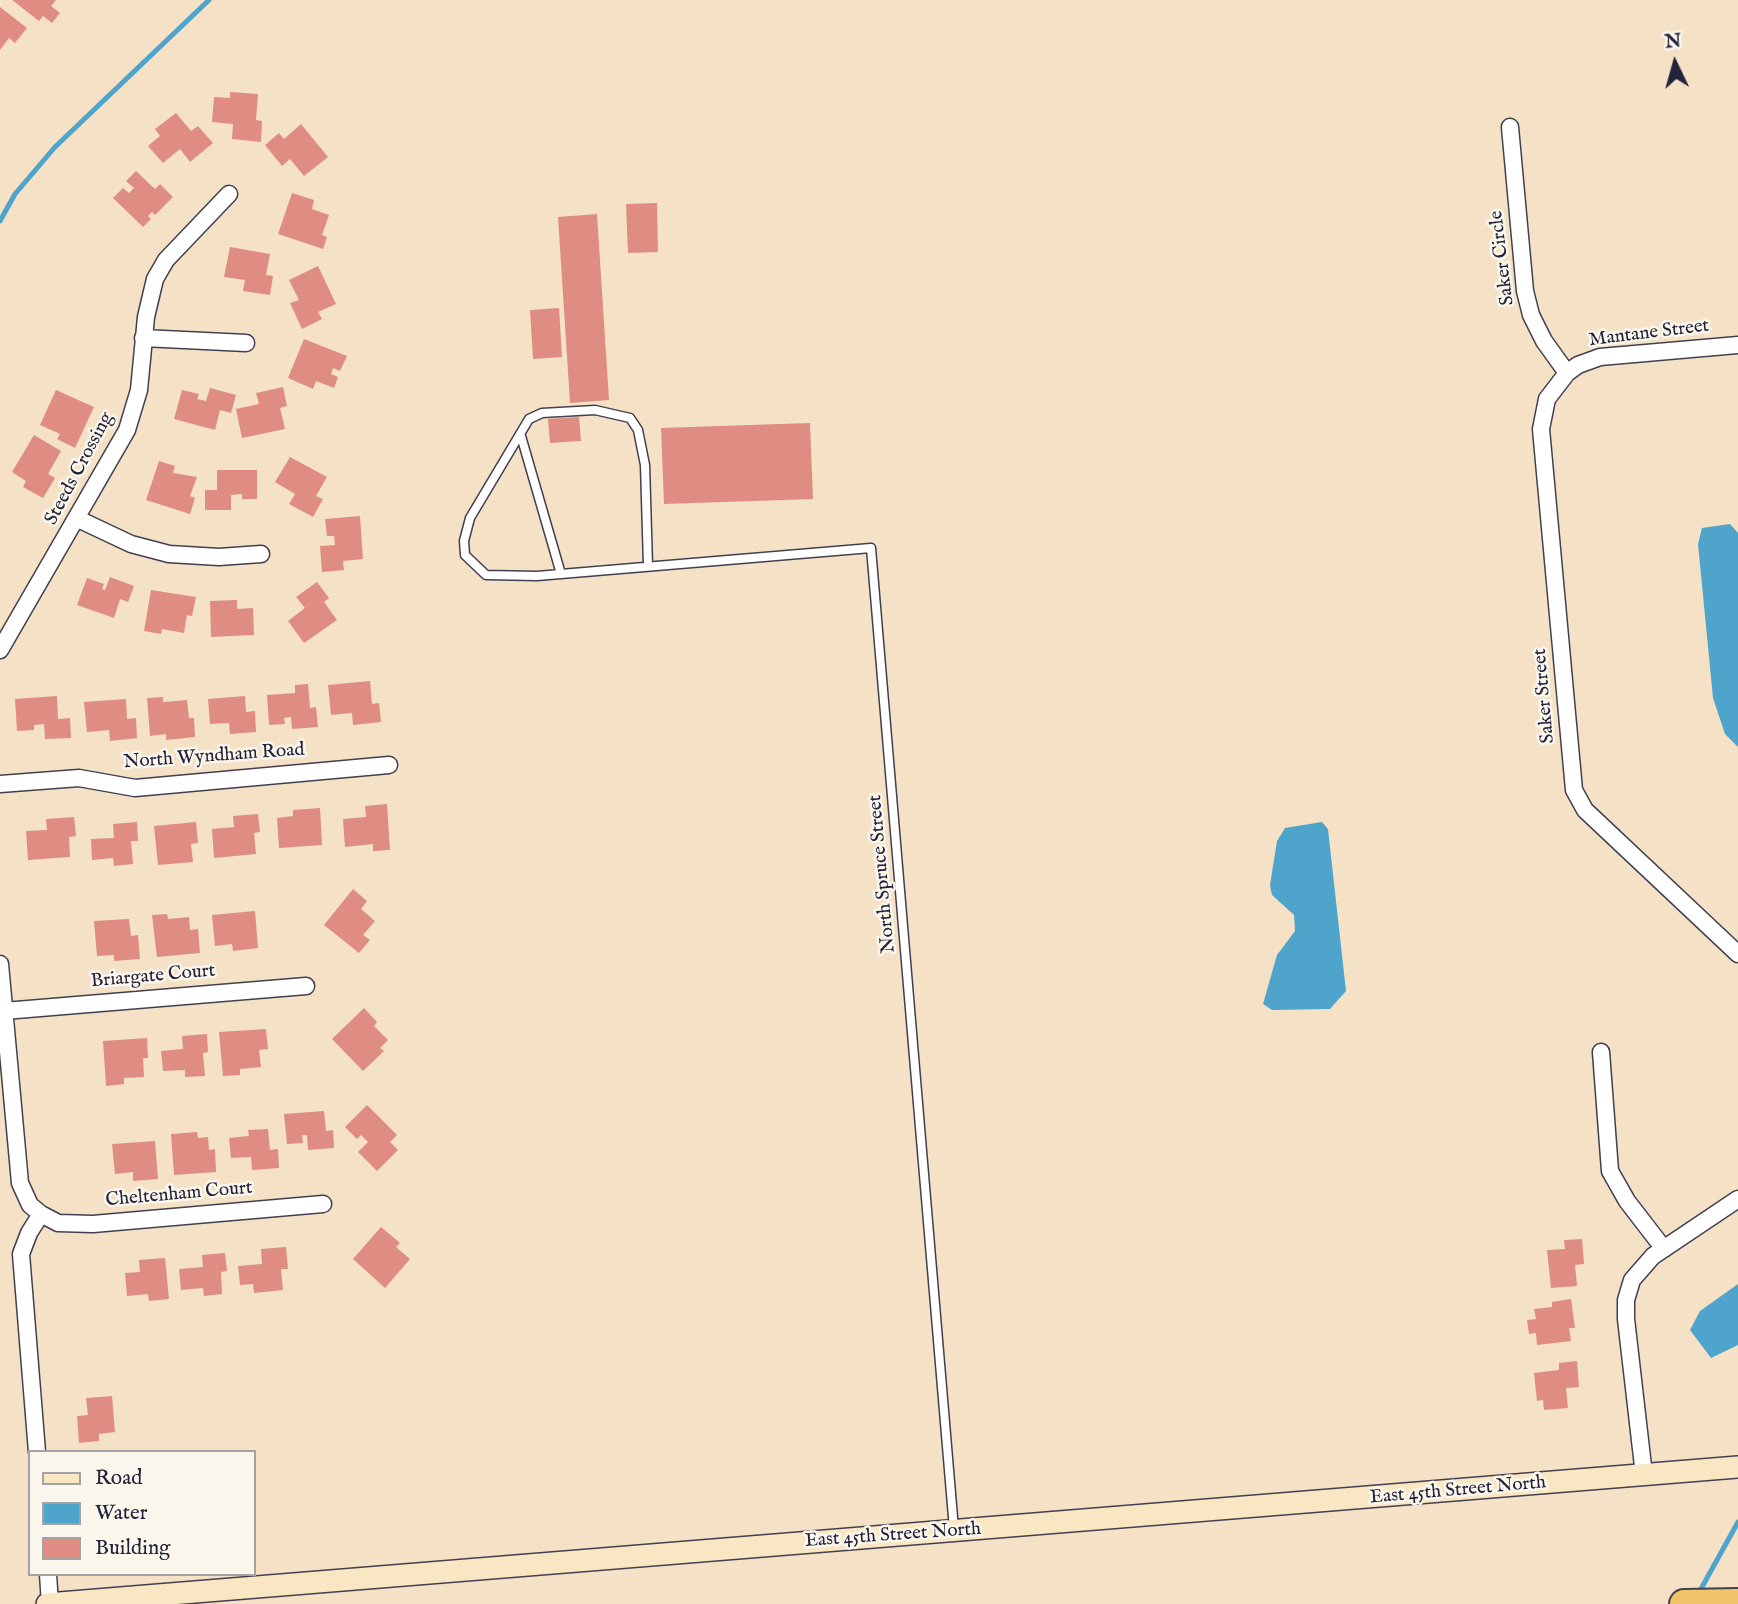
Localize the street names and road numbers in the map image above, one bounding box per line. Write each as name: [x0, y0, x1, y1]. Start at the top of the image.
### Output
street label: Saker Circle: [1486, 209, 1520, 307]
street label: Mantane Street: [1588, 315, 1710, 353]
street label: Steeds Crossing: [41, 409, 119, 529]
street label: Saker Street: [1530, 648, 1560, 744]
street label: North Wyndham Road: [123, 739, 305, 775]
street label: North Spruce Street: [865, 794, 901, 954]
street label: Briargate Court: [90, 960, 216, 994]
street label: Cheltenham Court: [105, 1177, 253, 1213]
street label: East 45th Street North: [1369, 1472, 1547, 1510]
street label: East 45th Street North: [804, 1518, 982, 1554]

